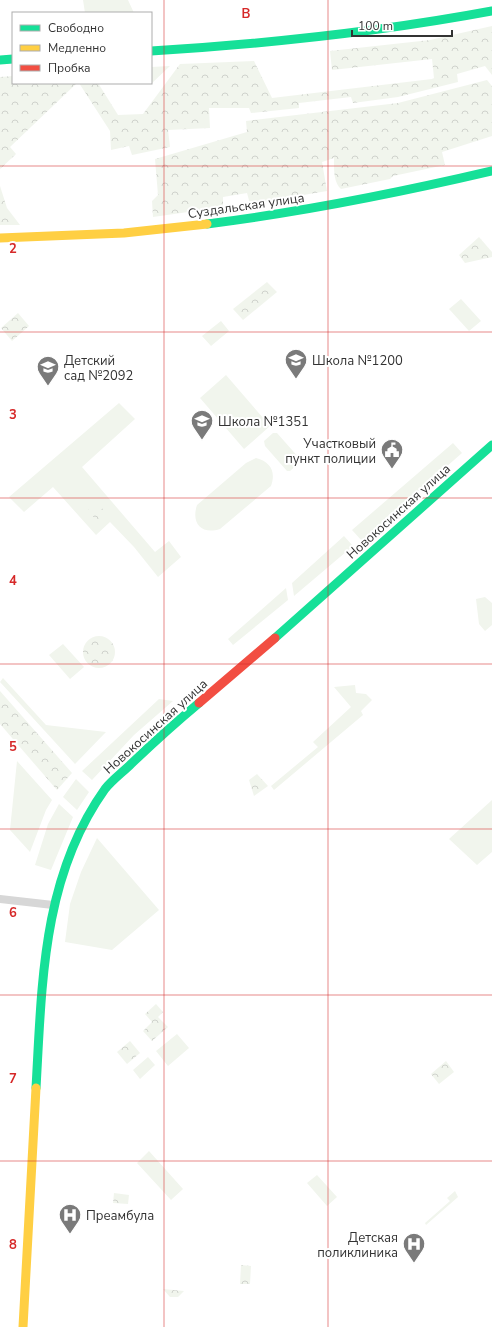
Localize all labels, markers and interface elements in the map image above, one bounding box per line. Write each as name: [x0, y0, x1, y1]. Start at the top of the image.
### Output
text: B: [242, 5, 251, 23]
legend: [12, 12, 152, 84]
scale bar: [352, 12, 452, 38]
text: 100 m: [358, 18, 393, 34]
text: Свободно: [48, 20, 104, 36]
text: Медленно: [48, 40, 106, 56]
text: Пробка: [48, 60, 91, 76]
street label: Суздальская улица: [187, 189, 306, 223]
text: 2: [9, 240, 17, 258]
school or university icon: Школа №1200: [283, 347, 309, 380]
place label: Детский сад №2092: [64, 352, 133, 385]
place label: Школа №1200: [312, 352, 403, 370]
school or university icon: Детский сад №2092: [35, 354, 61, 387]
text: 3: [9, 406, 17, 424]
school or university icon: Школа №1351: [189, 408, 215, 441]
place label: Школа №1351: [218, 413, 309, 431]
place label: Участковый пункт полиции: [285, 435, 376, 468]
public building icon: Участковый пункт полиции: [379, 437, 405, 470]
street label: Новокосинская улица: [343, 460, 454, 563]
text: 4: [9, 572, 17, 590]
street label: Новокосинская улица: [100, 675, 211, 778]
text: 5: [9, 738, 17, 756]
text: 6: [9, 904, 17, 922]
text: 7: [9, 1070, 17, 1088]
hospital icon: Преамбула: [57, 1202, 83, 1235]
place label: Преамбула: [86, 1207, 154, 1225]
place label: Детская поликлиника: [317, 1229, 398, 1262]
hospital icon: Детская поликлиника: [401, 1231, 427, 1264]
text: 8: [9, 1236, 17, 1254]

